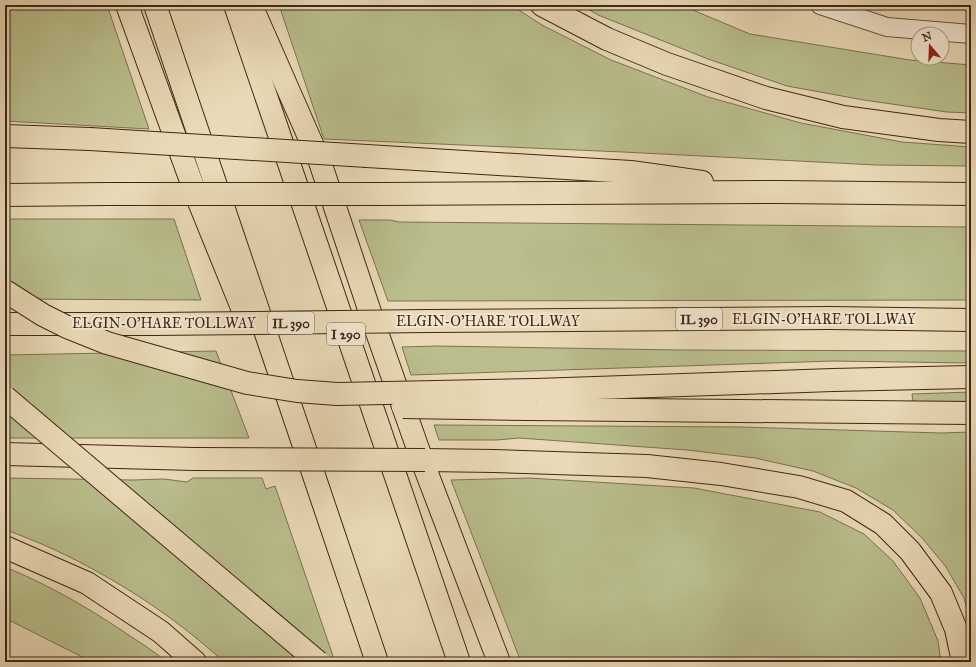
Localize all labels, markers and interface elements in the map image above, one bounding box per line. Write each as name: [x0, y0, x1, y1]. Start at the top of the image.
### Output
north arrow: [910, 26, 950, 66]
text: N: [920, 29, 934, 45]
road number: IL 390: [676, 308, 722, 330]
street label: ELGIN-O'HARE TOLLWAY: [732, 311, 917, 328]
road number: IL 390: [268, 312, 314, 334]
street label: ELGIN-O'HARE TOLLWAY: [396, 313, 581, 330]
street label: ELGIN-O'HARE TOLLWAY: [72, 315, 257, 332]
road number: I 290: [327, 323, 365, 345]

